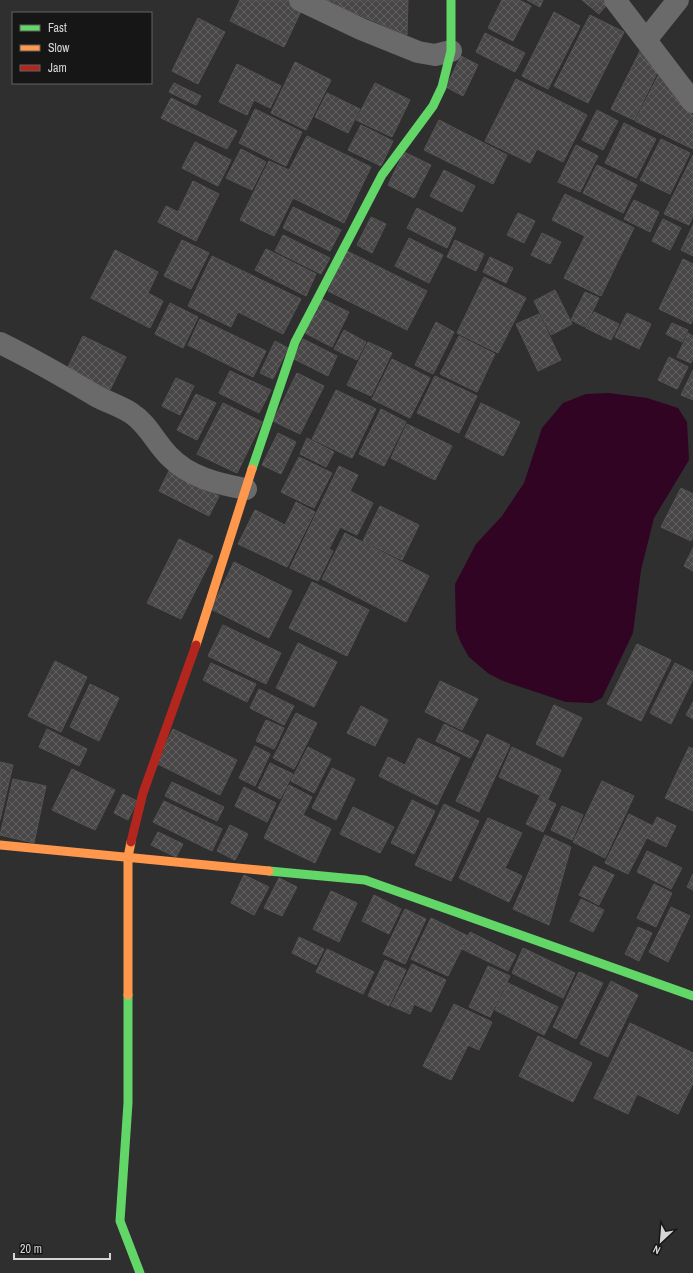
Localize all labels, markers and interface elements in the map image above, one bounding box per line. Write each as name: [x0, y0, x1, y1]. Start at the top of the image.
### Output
legend: [12, 12, 152, 84]
text: Fast: [48, 20, 67, 36]
text: Slow: [48, 40, 70, 56]
text: Jam: [48, 60, 67, 76]
north arrow: [641, 1221, 681, 1261]
scale bar: [14, 1235, 110, 1261]
text: 20 m: [20, 1241, 42, 1257]
text: N: [651, 1242, 663, 1258]

